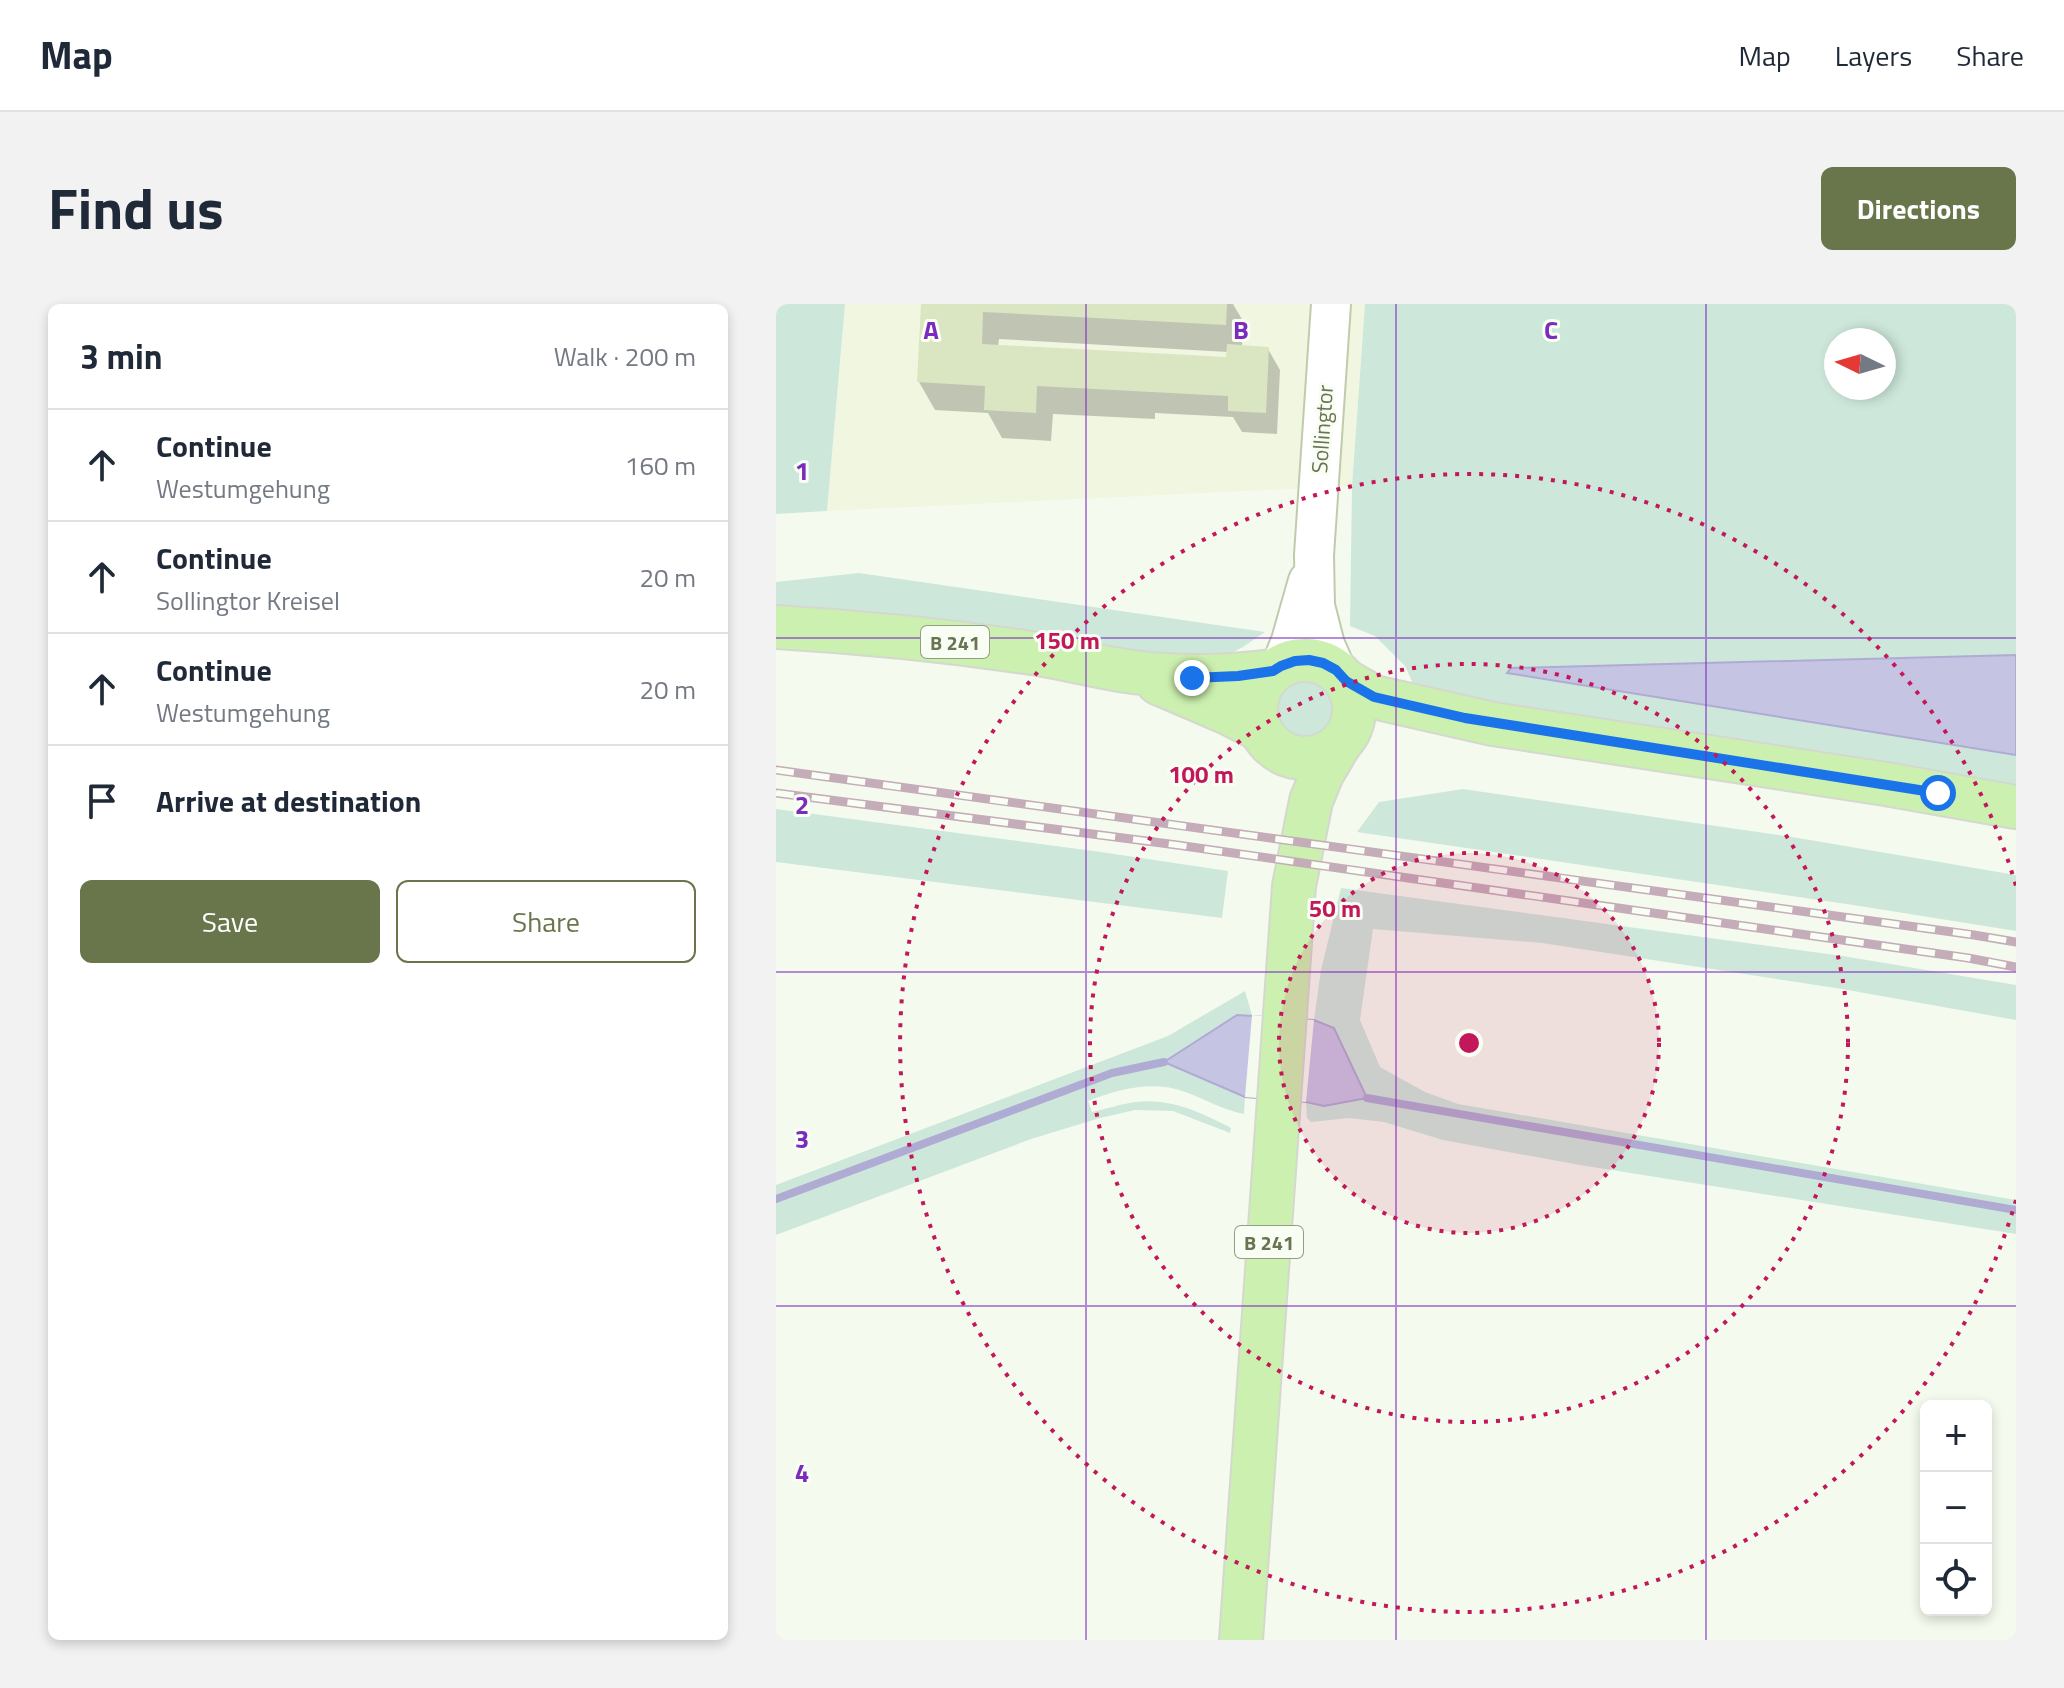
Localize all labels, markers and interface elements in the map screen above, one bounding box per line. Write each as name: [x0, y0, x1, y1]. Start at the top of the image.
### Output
text: Map: [40, 26, 113, 84]
text: Map: [1738, 34, 1791, 77]
text: Layers: [1835, 34, 1912, 77]
text: Share: [1956, 34, 2024, 77]
text: Find us: [48, 166, 224, 251]
button: Directions: [1821, 167, 2016, 250]
text: A: [923, 310, 939, 349]
text: B: [1233, 310, 1249, 349]
text: C: [1544, 310, 1558, 349]
north arrow: [1824, 328, 1896, 400]
text: 3 min: [80, 330, 163, 382]
text: Walk · 200 m: [554, 337, 696, 376]
street label: Sollingtor: [1302, 383, 1342, 474]
text: Continue: [156, 423, 272, 469]
icon: ahead: [80, 443, 124, 487]
text: 160 m: [625, 446, 696, 485]
text: 1: [795, 451, 809, 490]
text: Westumgehung: [156, 469, 330, 508]
text: Continue: [156, 535, 272, 581]
icon: ahead: [80, 555, 124, 599]
text: 20 m: [639, 558, 696, 597]
text: Sollingtor Kreisel: [156, 581, 340, 620]
text: 150 m: [1034, 622, 1100, 658]
road number: B 241: [921, 626, 989, 658]
text: Continue: [156, 647, 272, 693]
route end: [1174, 660, 1210, 696]
icon: ahead: [80, 667, 124, 711]
text: 20 m: [639, 670, 696, 709]
text: Westumgehung: [156, 693, 330, 732]
text: 100 m: [1168, 756, 1234, 792]
route start: [1920, 775, 1956, 811]
text: Arrive at destination: [156, 778, 421, 824]
icon: arrive: [80, 779, 124, 823]
text: 2: [795, 785, 809, 824]
button: Save: [80, 880, 380, 963]
button: Share: [396, 880, 696, 963]
text: 50 m: [1309, 890, 1361, 926]
centre of rings: [1455, 1029, 1483, 1057]
text: 3: [795, 1119, 809, 1158]
road number: B 241: [1235, 1226, 1303, 1258]
map controls: [1920, 1400, 1992, 1616]
button: +: [1920, 1400, 1992, 1472]
text: 4: [795, 1453, 809, 1492]
button: −: [1920, 1472, 1992, 1544]
button: locate: [1920, 1544, 1992, 1616]

